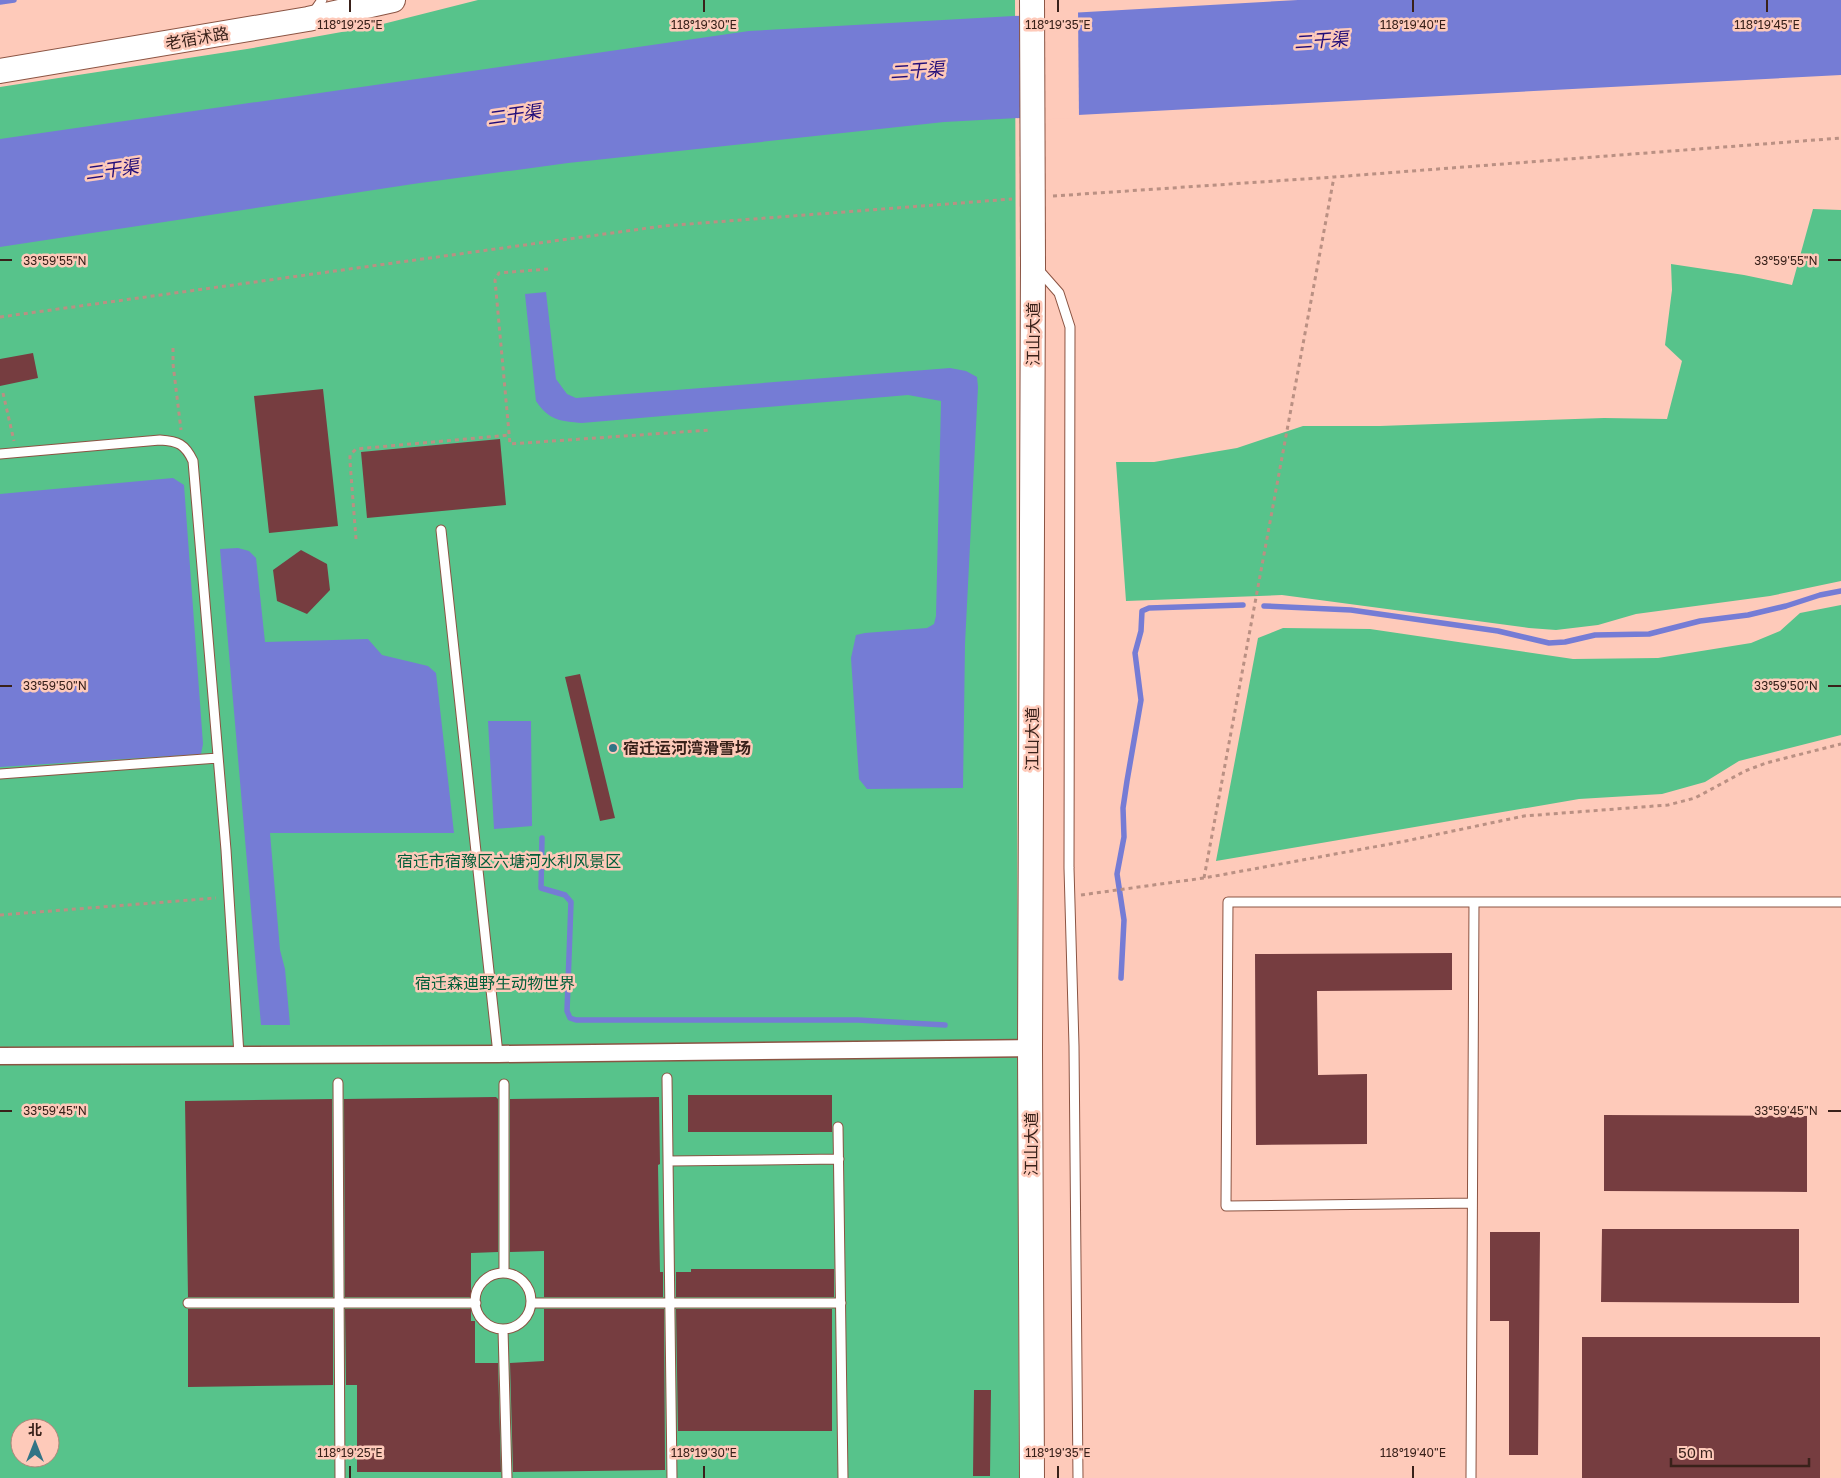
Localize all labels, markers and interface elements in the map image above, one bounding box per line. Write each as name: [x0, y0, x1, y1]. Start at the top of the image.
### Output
text: 118°19'25"E: [317, 17, 383, 32]
text: 118°19'30"E: [671, 17, 737, 32]
text: 118°19'35"E: [1025, 17, 1091, 32]
text: 118°19'40"E: [1380, 17, 1446, 32]
text: 118°19'45"E: [1734, 17, 1800, 32]
street label: 老宿沭路: [164, 23, 230, 53]
water label: 二干渠: [1293, 27, 1352, 53]
water label: 二干渠: [889, 57, 948, 83]
water label: 二干渠: [486, 99, 545, 129]
water label: 二干渠: [84, 154, 143, 184]
text: 33°59'55"N: [23, 253, 87, 268]
text: 33°59'55"N: [1754, 253, 1818, 268]
street label: 江山大道: [1023, 302, 1043, 366]
text: 33°59'50"N: [23, 678, 87, 693]
text: 33°59'50"N: [1754, 678, 1818, 693]
street label: 江山大道: [1022, 707, 1042, 771]
place label: 宿迁运河湾滑雪场: [623, 738, 751, 758]
marker: 宿迁运河湾滑雪场: [607, 742, 619, 754]
park label: 宿迁市宿豫区六塘河水利风景区: [397, 851, 621, 871]
park label: 宿迁森迪野生动物世界: [415, 973, 575, 993]
text: 33°59'45"N: [23, 1103, 87, 1118]
text: 33°59'45"N: [1754, 1103, 1818, 1118]
street label: 江山大道: [1021, 1112, 1041, 1176]
north arrow: [10, 1418, 60, 1468]
text: 北: [28, 1421, 42, 1438]
scale bar: [1671, 1436, 1808, 1468]
text: 50 m: [1678, 1443, 1713, 1461]
text: 118°19'25"E: [317, 1445, 383, 1460]
text: 118°19'30"E: [671, 1445, 737, 1460]
text: 118°19'35"E: [1025, 1445, 1091, 1460]
text: 118°19'40"E: [1380, 1445, 1446, 1460]

